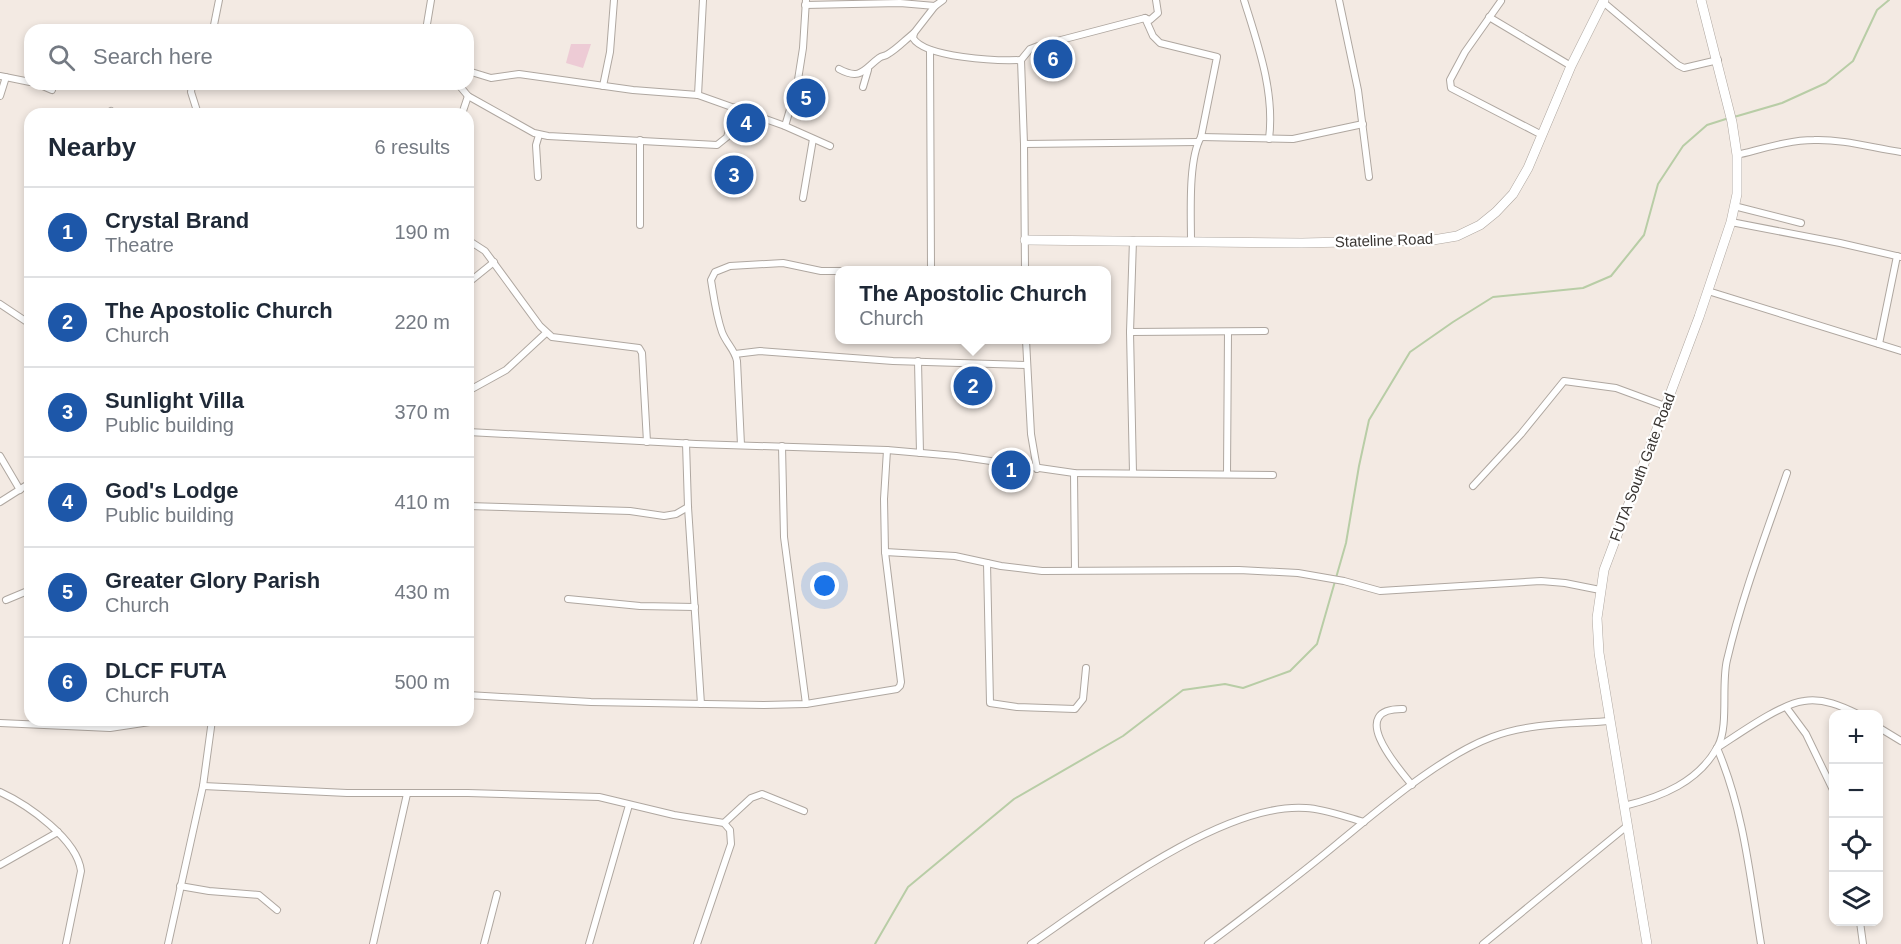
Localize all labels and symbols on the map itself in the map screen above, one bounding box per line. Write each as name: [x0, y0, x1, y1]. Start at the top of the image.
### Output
pin: 6: [1034, 36, 1072, 82]
pin: 5: [786, 76, 826, 120]
pin: 4: [726, 100, 766, 146]
pin: 3: [714, 152, 754, 198]
street label: Stateline Road: [1335, 230, 1433, 250]
pin: 2: [954, 364, 992, 408]
street label: FUTA South Gate Road: [1606, 391, 1678, 543]
pin: 1: [992, 448, 1030, 492]
your location: [810, 571, 839, 600]

